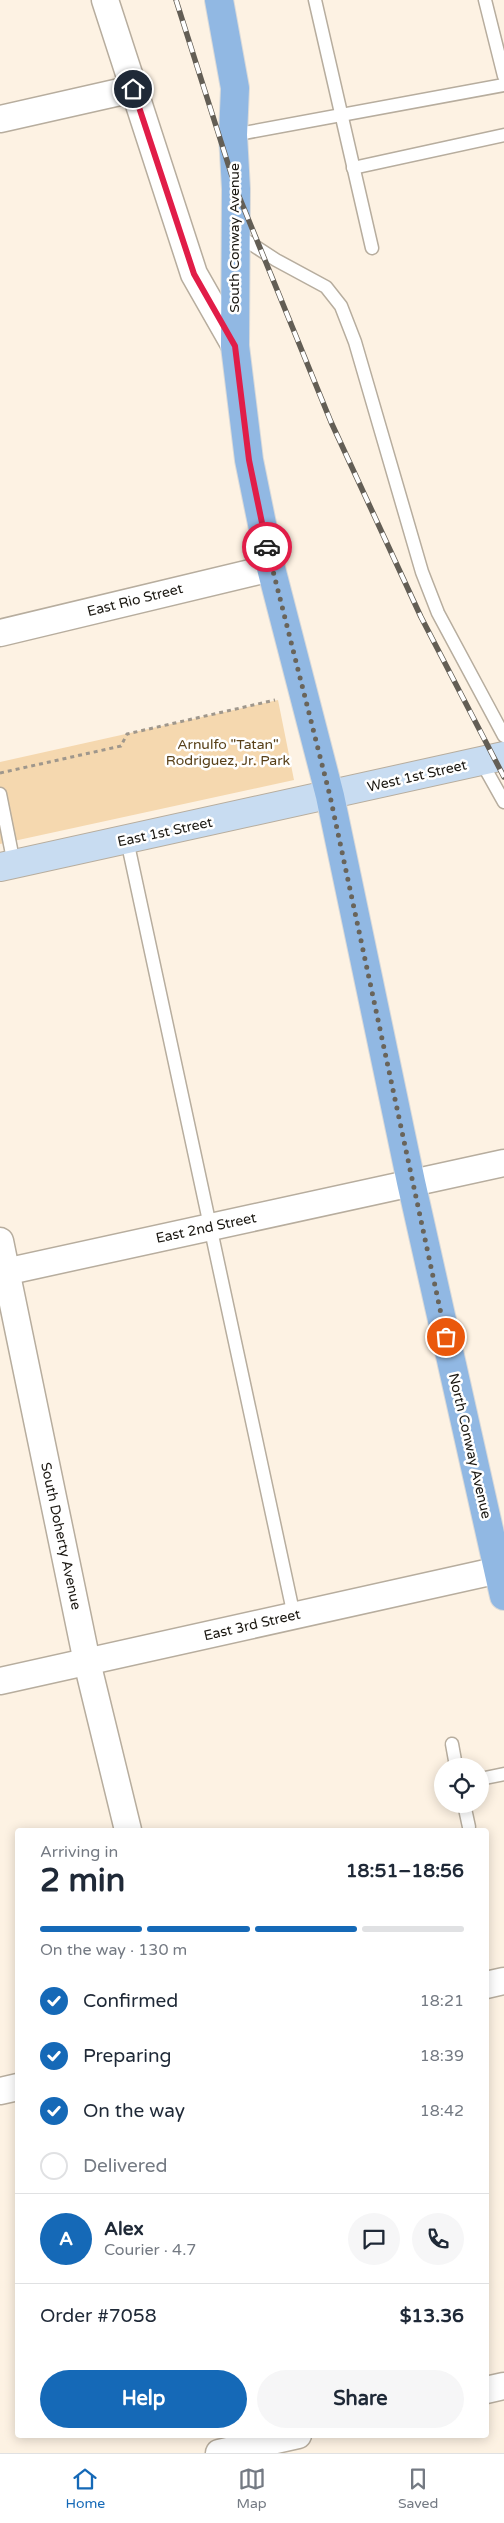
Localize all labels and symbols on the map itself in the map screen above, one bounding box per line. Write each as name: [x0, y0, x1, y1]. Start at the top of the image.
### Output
pin: [112, 68, 154, 110]
street label: South Conway Avenue: [226, 163, 243, 313]
courier: [242, 522, 292, 572]
street label: East Rio Street: [85, 580, 185, 620]
park label: Arnulfo "Tatan" Rodriguez, Jr. Park: [166, 736, 291, 769]
street label: West 1st Street: [366, 756, 469, 796]
street label: East 1st Street: [116, 813, 215, 850]
street label: East 2nd Street: [154, 1209, 258, 1247]
pin: [425, 1316, 467, 1358]
street label: North Conway Avenue: [445, 1372, 495, 1521]
street label: South Doherty Avenue: [37, 1461, 85, 1611]
street label: East 3rd Street: [202, 1605, 303, 1644]

